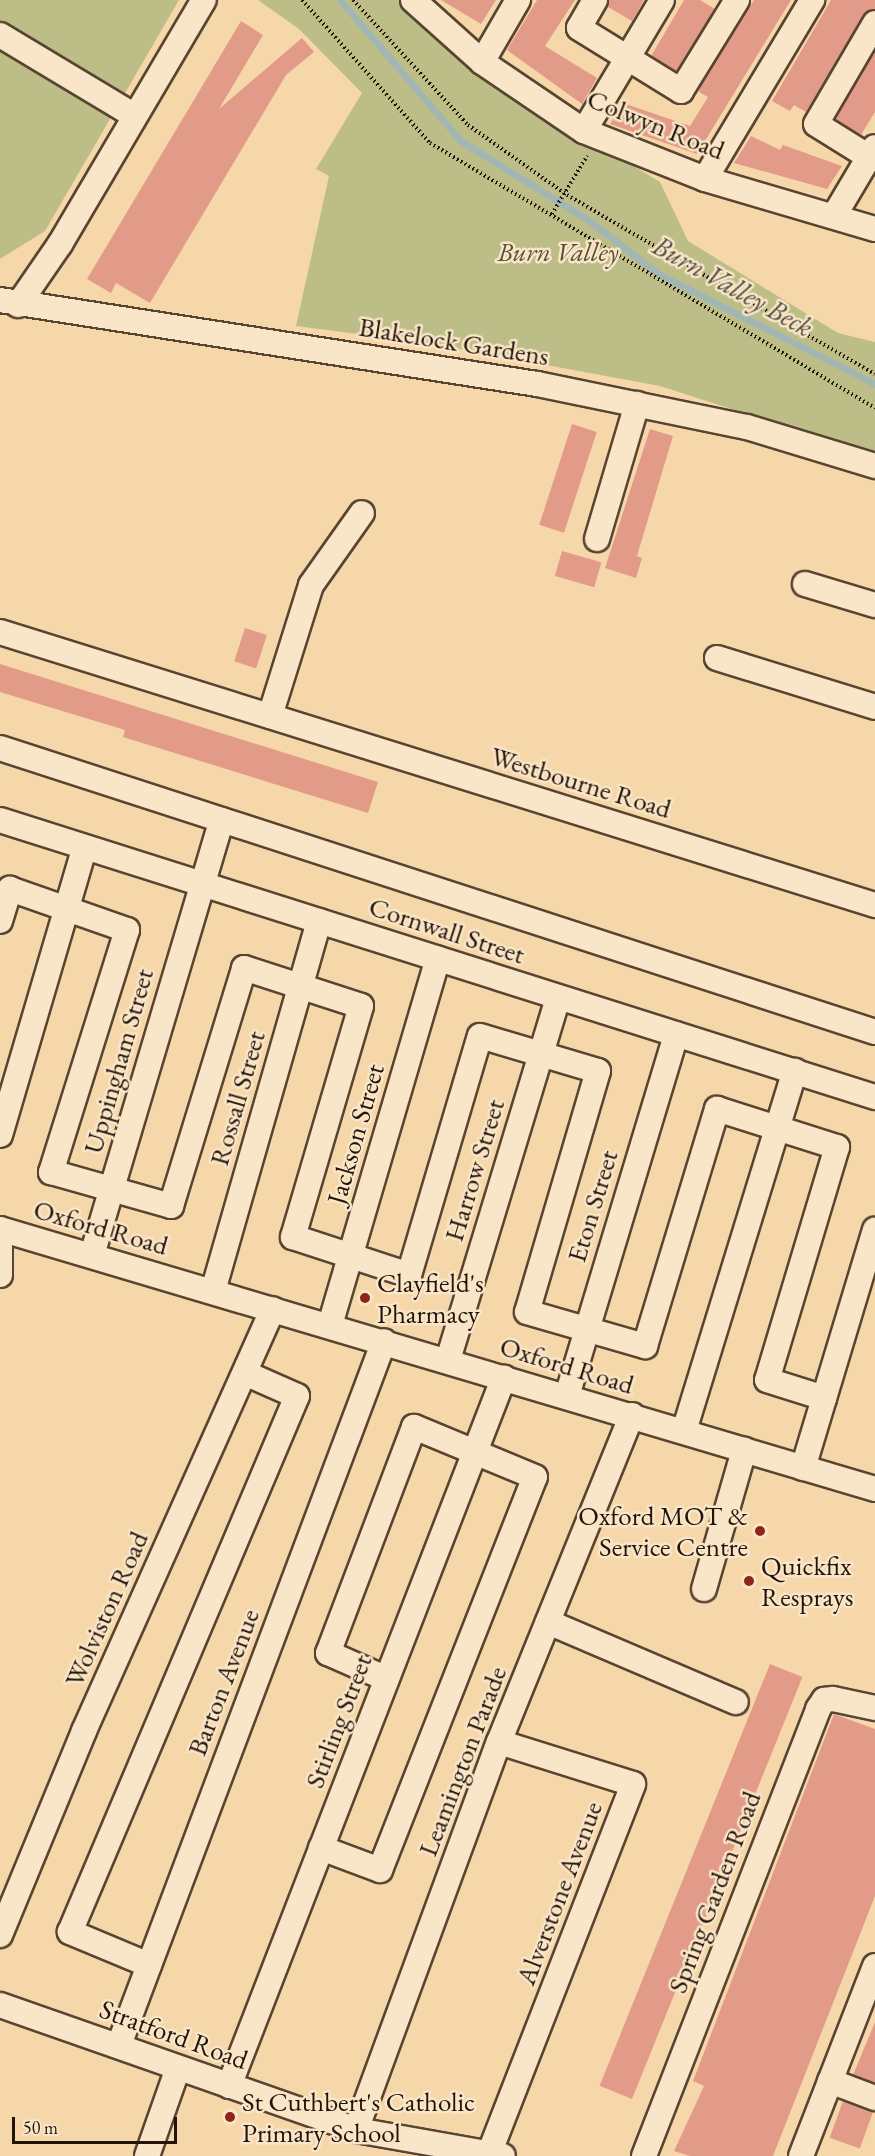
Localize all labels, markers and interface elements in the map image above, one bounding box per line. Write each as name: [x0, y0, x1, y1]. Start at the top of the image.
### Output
street label: Colwyn Road: [583, 82, 729, 166]
water label: Burn Valley Beck: [647, 228, 819, 344]
park label: Burn Valley: [497, 236, 619, 268]
street label: Blakelock Gardens: [357, 310, 551, 372]
street label: Westbourne Road: [487, 739, 675, 825]
street label: Cornwall Street: [365, 890, 529, 970]
street label: Uppingham Street: [76, 965, 160, 1157]
street label: Rossall Street: [202, 1027, 272, 1169]
street label: Jackson Street: [319, 1060, 391, 1208]
street label: Harrow Street: [437, 1095, 511, 1245]
street label: Eton Street: [560, 1146, 624, 1266]
street label: Oxford Road: [30, 1192, 172, 1262]
place label: Clayfield's Pharmacy: [377, 1266, 484, 1329]
marker: Clayfield's Pharmacy: [358, 1291, 372, 1305]
street label: Oxford Road: [496, 1329, 638, 1401]
place label: Oxford MOT & Service Centre: [578, 1499, 748, 1562]
marker: Oxford MOT & Service Centre: [753, 1524, 767, 1538]
street label: Wolviston Road: [57, 1526, 155, 1692]
place label: Quickfix Resprays: [761, 1549, 854, 1612]
marker: Quickfix Resprays: [742, 1574, 756, 1588]
street label: Barton Avenue: [180, 1604, 266, 1760]
street label: Stirling Street: [298, 1650, 378, 1792]
street label: Leamington Parade: [411, 1662, 513, 1860]
street label: Spring Garden Road: [661, 1787, 767, 1997]
street label: Alverstone Avenue: [509, 1797, 609, 1989]
street label: Stratford Road: [96, 1992, 252, 2076]
place label: St Cuthbert's Catholic Primary School: [242, 2085, 475, 2148]
scale bar: [15, 2105, 180, 2143]
marker: St Cuthbert's Catholic Primary School: [223, 2110, 237, 2124]
text: 50 m: [23, 2116, 58, 2139]

